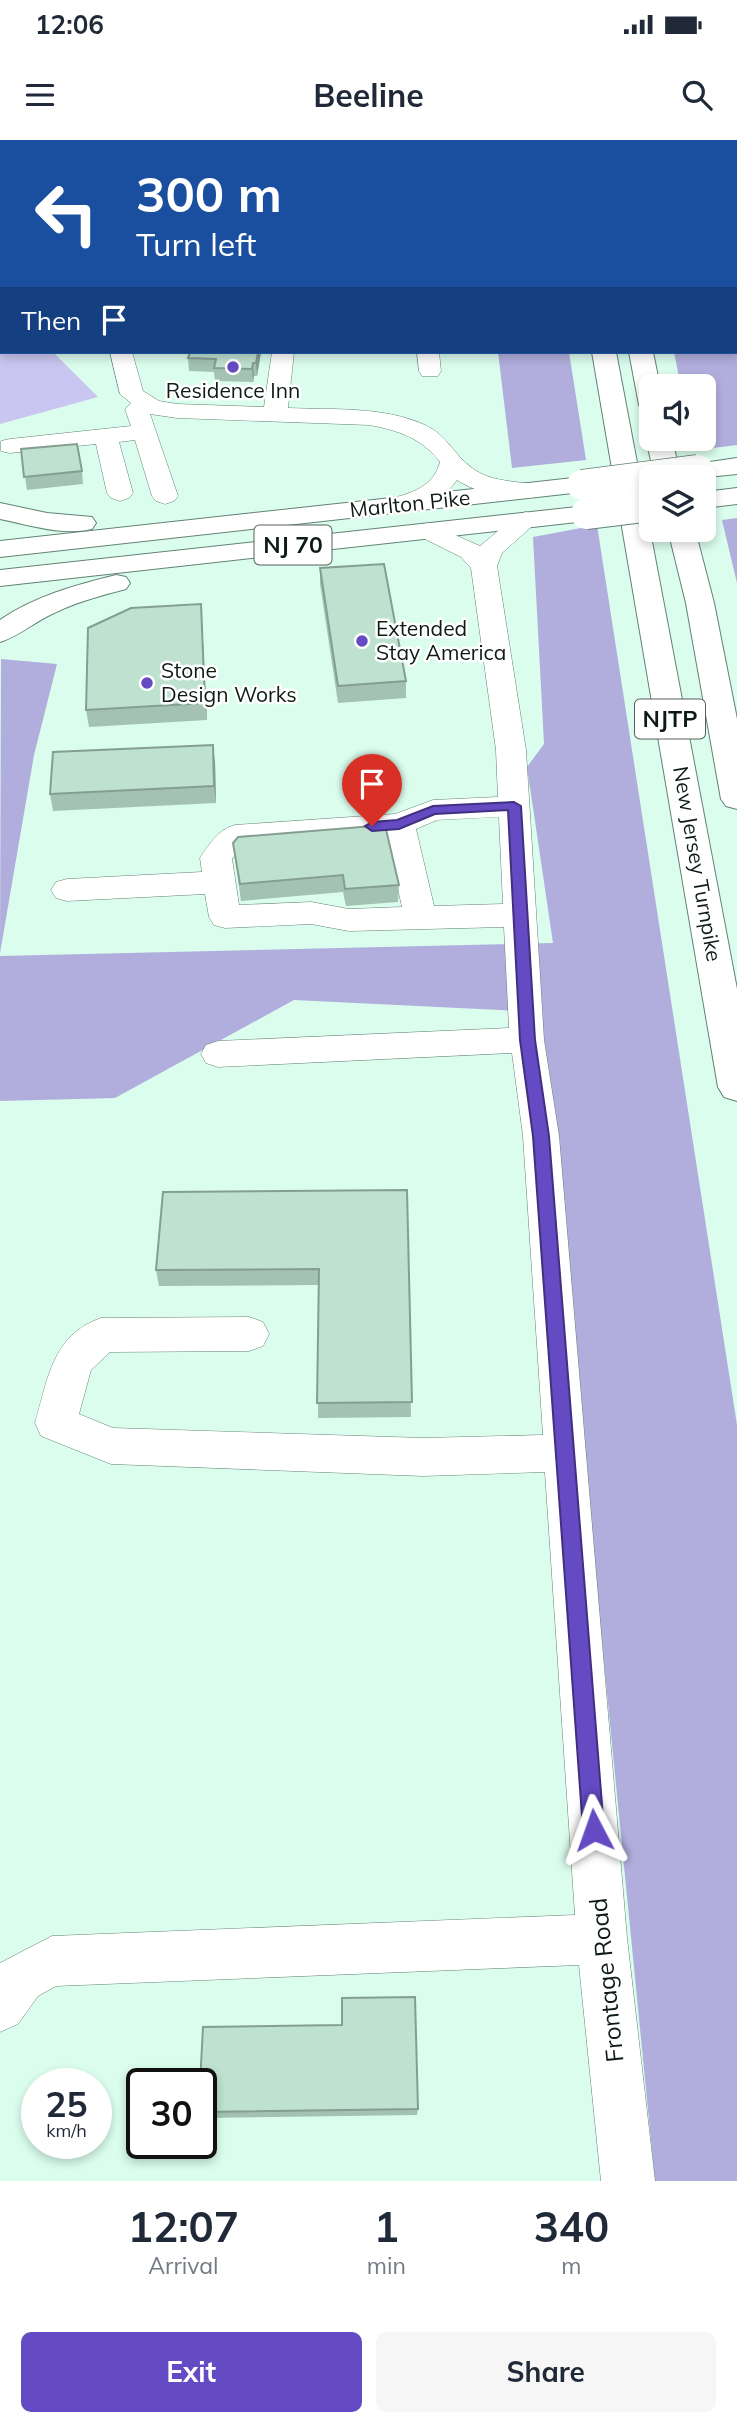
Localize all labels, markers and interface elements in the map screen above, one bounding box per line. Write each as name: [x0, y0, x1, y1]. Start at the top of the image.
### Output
text: 12:06: [35, 8, 104, 41]
text: Beeline: [313, 75, 424, 115]
icon: menu: [21, 76, 59, 114]
icon: search: [678, 76, 716, 114]
text: 300 m: [136, 163, 282, 224]
icon: left: [21, 168, 112, 259]
text: Turn left: [136, 224, 256, 264]
icon: arrive: [95, 301, 133, 339]
text: Then: [21, 304, 81, 337]
marker: Residence Inn: [225, 359, 241, 375]
map controls: [639, 374, 716, 542]
button: sound: [639, 374, 716, 451]
place label: Residence Inn: [166, 377, 300, 403]
button: layers: [639, 465, 716, 542]
street label: Marlton Pike: [348, 484, 471, 522]
road number: NJ 70: [254, 526, 332, 564]
place label: Extended Stay America: [376, 615, 506, 665]
marker: Extended Stay America: [354, 633, 370, 649]
place label: Stone Design Works: [161, 657, 297, 707]
marker: Stone Design Works: [139, 675, 155, 691]
road number: NJTP: [635, 699, 705, 738]
pin: [342, 754, 402, 826]
street label: New Jersey Turnpike: [668, 764, 728, 963]
icon: arrive: [353, 765, 391, 803]
position arrow: [557, 1793, 631, 1867]
street label: Frontage Road: [582, 1896, 630, 2064]
speed limit sign: 30: [126, 2068, 217, 2159]
text: 25: [45, 2082, 88, 2126]
text: km/h: [46, 2119, 87, 2142]
text: 12:07: [128, 2200, 239, 2253]
text: 1: [374, 2200, 399, 2253]
text: 340: [534, 2200, 609, 2253]
text: Arrival: [148, 2251, 219, 2280]
text: min: [367, 2251, 406, 2280]
text: m: [561, 2251, 582, 2280]
button: Exit: [21, 2332, 362, 2412]
button: Share: [376, 2332, 716, 2412]

